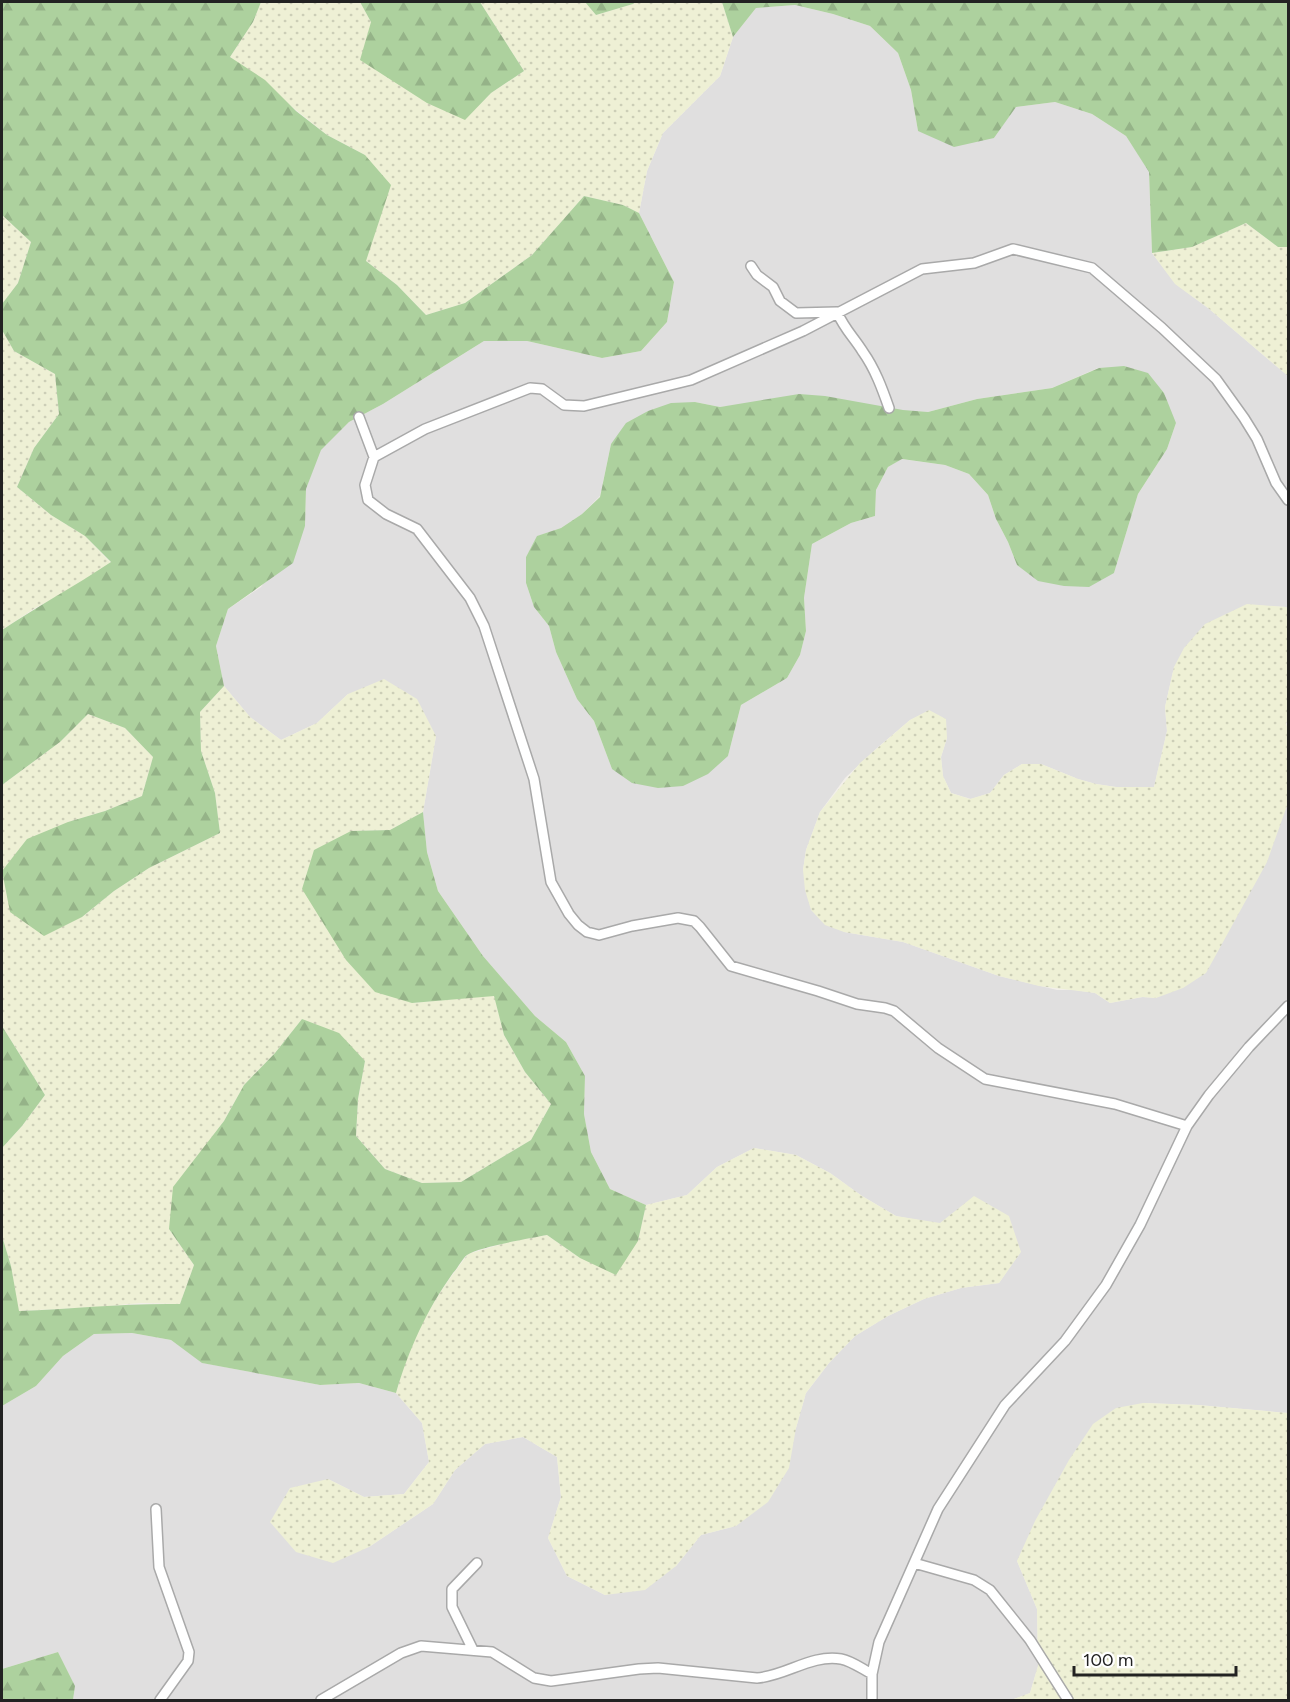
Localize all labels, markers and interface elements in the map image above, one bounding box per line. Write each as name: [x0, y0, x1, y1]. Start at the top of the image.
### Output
scale bar: [1074, 1639, 1236, 1677]
text: 100 m: [1083, 1649, 1133, 1671]

